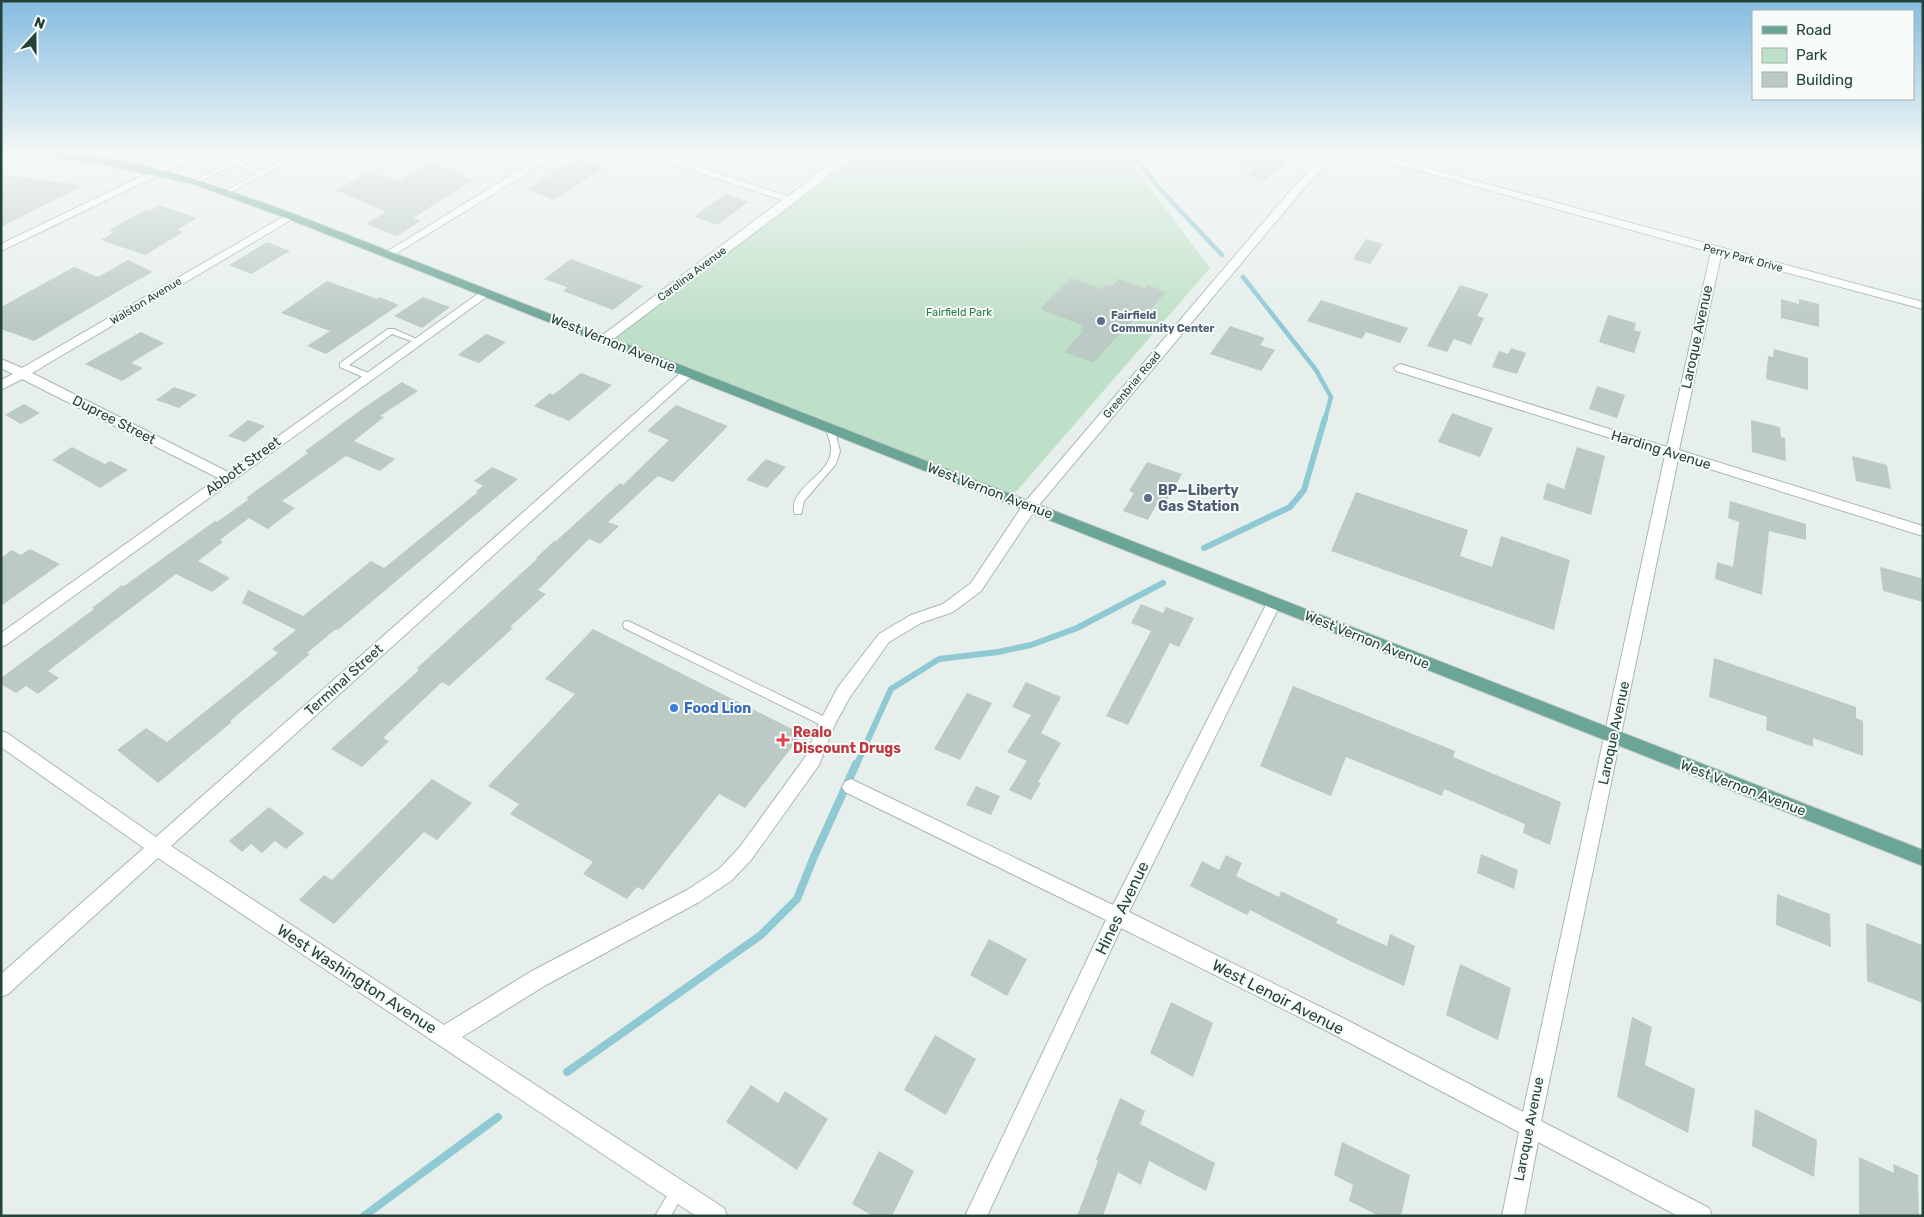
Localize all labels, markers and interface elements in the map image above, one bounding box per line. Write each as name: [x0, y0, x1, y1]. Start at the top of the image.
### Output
north arrow: [10, 10, 60, 60]
legend: [1752, 10, 1914, 100]
text: N: [32, 14, 47, 33]
text: Road: [1796, 21, 1832, 39]
text: Park: [1796, 46, 1827, 64]
text: Building: [1796, 71, 1853, 89]
street label: Perry Park Drive: [1702, 241, 1784, 275]
street label: Carolina Avenue: [655, 244, 729, 304]
street label: Walston Avenue: [108, 275, 184, 327]
street label: Laroque Avenue: [1678, 283, 1716, 390]
park label: Fairfield Park: [926, 306, 992, 319]
place label: Fairfield Community Center: [1111, 309, 1215, 335]
street label: West Vernon Avenue: [548, 310, 678, 376]
marker: Fairfield Community Center: [1095, 315, 1107, 327]
street label: Greenbriar Road: [1100, 349, 1164, 421]
street label: Dupree Street: [70, 392, 159, 449]
street label: Harding Avenue: [1609, 427, 1713, 473]
street label: Abbott Street: [202, 433, 284, 499]
street label: West Vernon Avenue: [925, 459, 1055, 523]
place label: BP—Liberty Gas Station: [1158, 482, 1239, 515]
marker: BP—Liberty Gas Station: [1142, 492, 1154, 504]
street label: West Vernon Avenue: [1302, 607, 1432, 673]
street label: Terminal Street: [301, 640, 387, 720]
street label: Laroque Avenue: [1595, 679, 1633, 786]
place label: Food Lion: [684, 700, 751, 717]
marker: Food Lion: [668, 702, 680, 714]
place label: Realo Discount Drugs: [793, 724, 901, 757]
marker: Realo Discount Drugs: [777, 734, 789, 746]
street label: West Vernon Avenue: [1678, 756, 1808, 820]
street label: Hines Avenue: [1091, 858, 1153, 958]
street label: West Washington Avenue: [274, 920, 440, 1038]
street label: West Lenoir Avenue: [1209, 955, 1347, 1039]
street label: Laroque Avenue: [1511, 1075, 1547, 1182]

